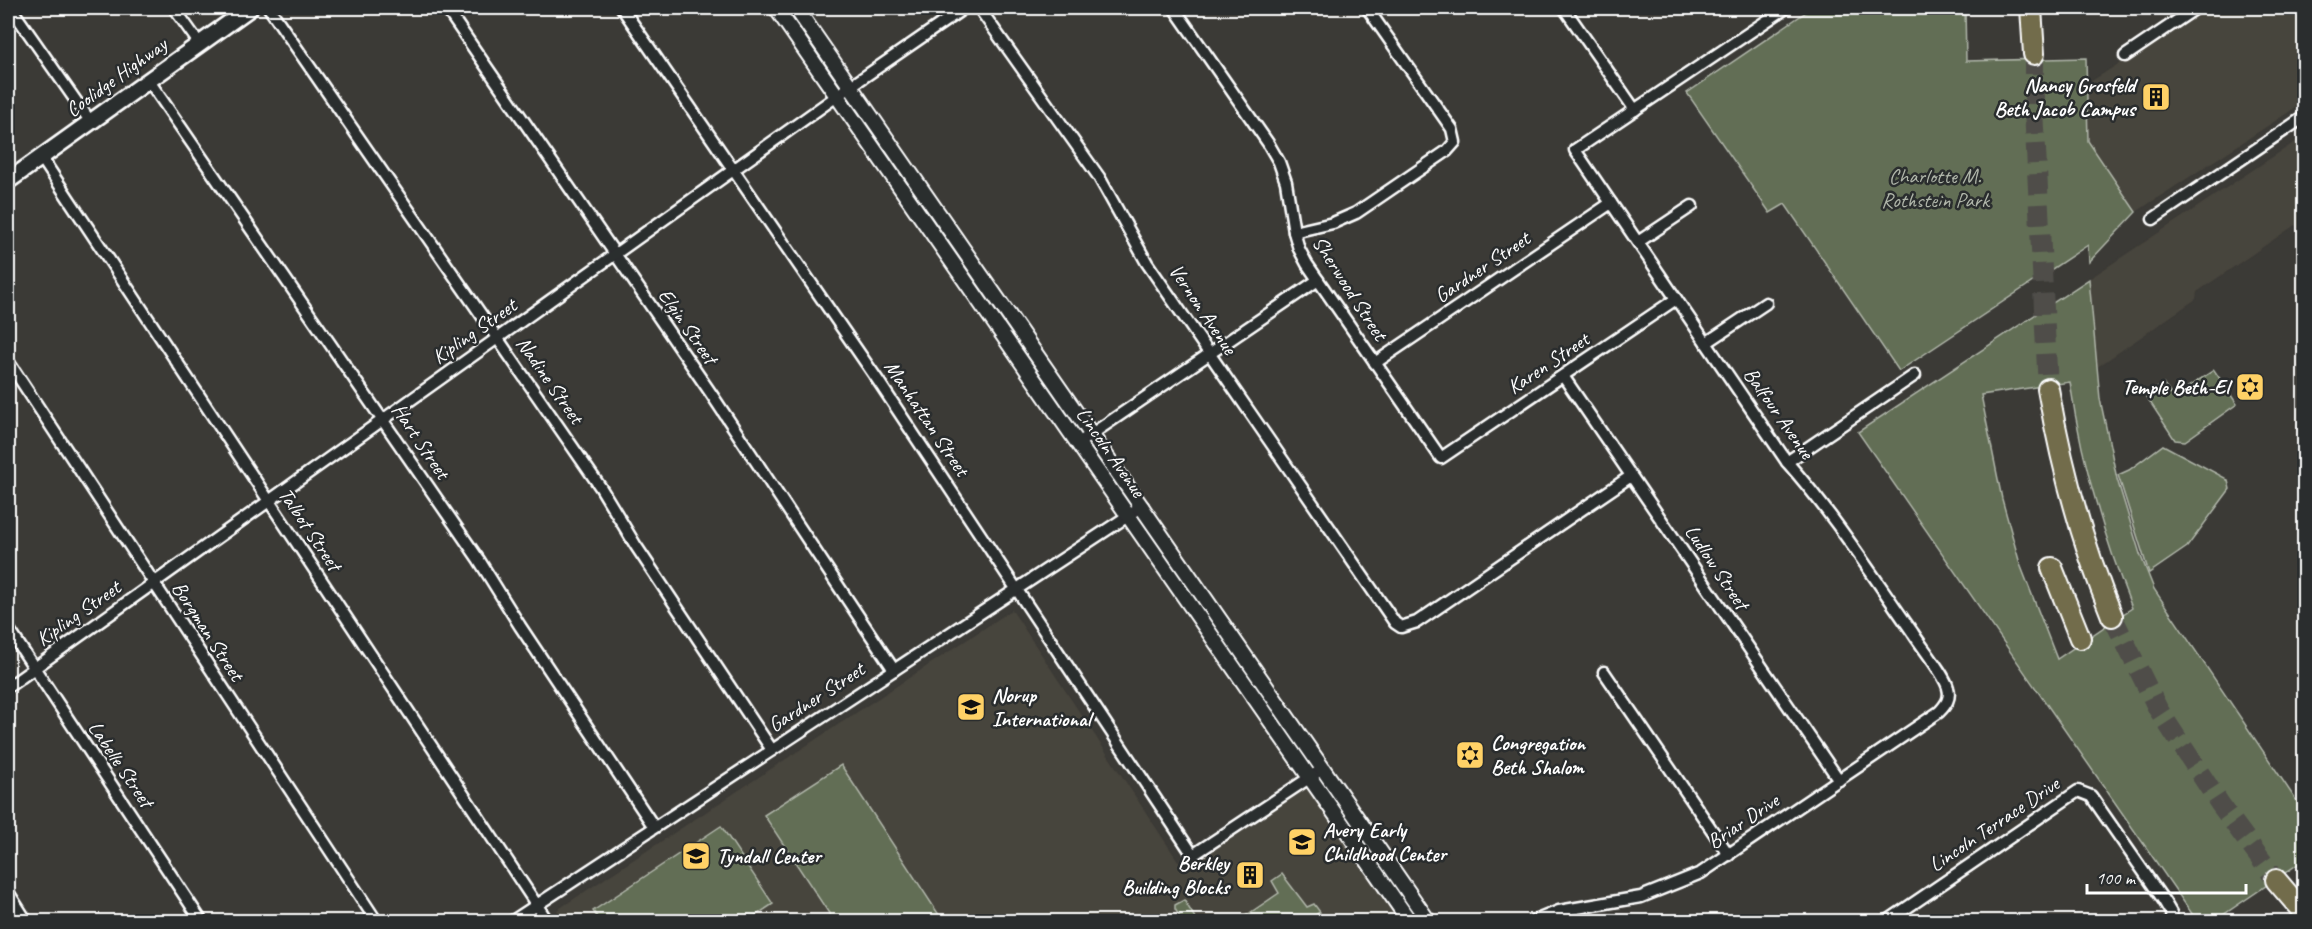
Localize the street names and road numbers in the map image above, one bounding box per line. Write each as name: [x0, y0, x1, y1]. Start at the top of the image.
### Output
street label: Coolidge Highway: [60, 30, 173, 123]
street label: Gardner Street: [1429, 224, 1536, 308]
street label: Sherwood Street: [1307, 231, 1394, 347]
street label: Vernon Avenue: [1163, 259, 1243, 360]
street label: Elgin Street: [653, 283, 725, 371]
street label: Kipling Street: [427, 291, 523, 370]
street label: Karen Street: [1502, 325, 1596, 400]
street label: Nadine Street: [510, 331, 591, 430]
street label: Manhattan Street: [879, 355, 976, 483]
street label: Balfour Avenue: [1738, 362, 1821, 465]
street label: Hart Street: [386, 398, 457, 486]
street label: Lincoln Avenue: [1071, 402, 1152, 503]
street label: Talbot Street: [273, 482, 349, 578]
street label: Ludlow Street: [1679, 520, 1757, 617]
street label: Kipling Street: [31, 573, 127, 652]
street label: Borgman Street: [166, 576, 251, 687]
street label: Gardner Street: [763, 655, 871, 738]
street label: Labelle Street: [83, 716, 161, 815]
street label: Lincoln Terrace Drive: [1924, 770, 2066, 877]
street label: Briar Drive: [1702, 786, 1786, 854]

